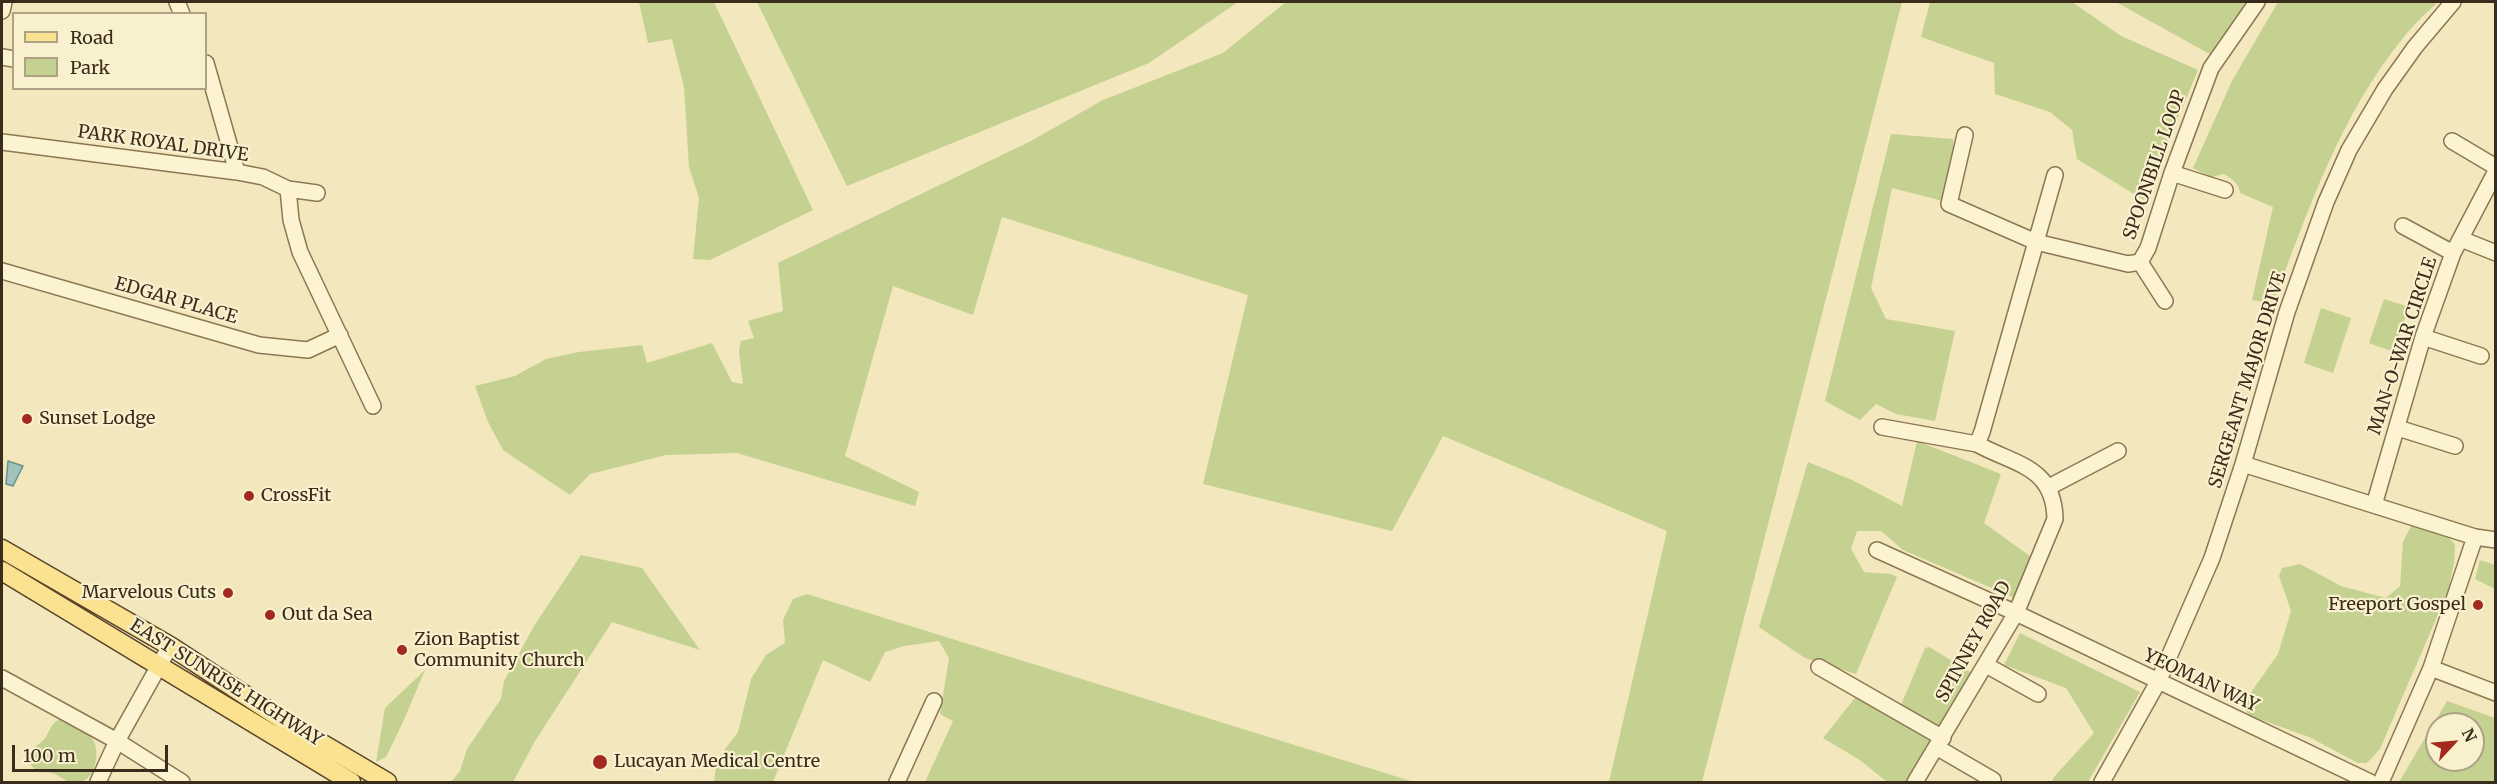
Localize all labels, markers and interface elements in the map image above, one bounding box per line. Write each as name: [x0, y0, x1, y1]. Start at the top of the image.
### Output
legend: [12, 12, 207, 90]
text: Road: [70, 26, 114, 49]
text: Park: [70, 56, 110, 79]
street label: SPOONBILL LOOP: [2119, 87, 2191, 243]
street label: PARK ROYAL DRIVE: [76, 121, 250, 167]
street label: MAN-O-WAR CIRCLE: [2364, 254, 2442, 438]
street label: SERGEANT MAJOR DRIVE: [2205, 269, 2291, 491]
street label: EDGAR PLACE: [112, 273, 240, 329]
place label: Sunset Lodge: [39, 408, 156, 430]
marker: Sunset Lodge: [20, 412, 34, 426]
place label: CrossFit: [261, 485, 331, 507]
marker: CrossFit: [242, 489, 256, 503]
street label: SPINNEY ROAD: [1932, 578, 2016, 706]
place label: Marvelous Cuts: [82, 582, 216, 604]
marker: Marvelous Cuts: [221, 586, 235, 600]
place label: Freeport Gospel: [2328, 594, 2466, 616]
marker: Freeport Gospel: [2471, 598, 2485, 612]
place label: Out da Sea: [282, 604, 373, 626]
marker: Out da Sea: [263, 608, 277, 622]
street label: EAST SUNRISE HIGHWAY: [126, 615, 326, 751]
place label: Zion Baptist Community Church: [414, 629, 585, 672]
marker: Zion Baptist Community Church: [395, 643, 409, 657]
street label: YEOMAN WAY: [2140, 645, 2262, 717]
north arrow: [2425, 712, 2485, 772]
text: N: [2458, 725, 2481, 745]
scale bar: [15, 733, 171, 771]
text: 100 m: [23, 744, 76, 767]
place label: Lucayan Medical Centre: [614, 751, 820, 773]
marker: Lucayan Medical Centre: [591, 753, 609, 771]

